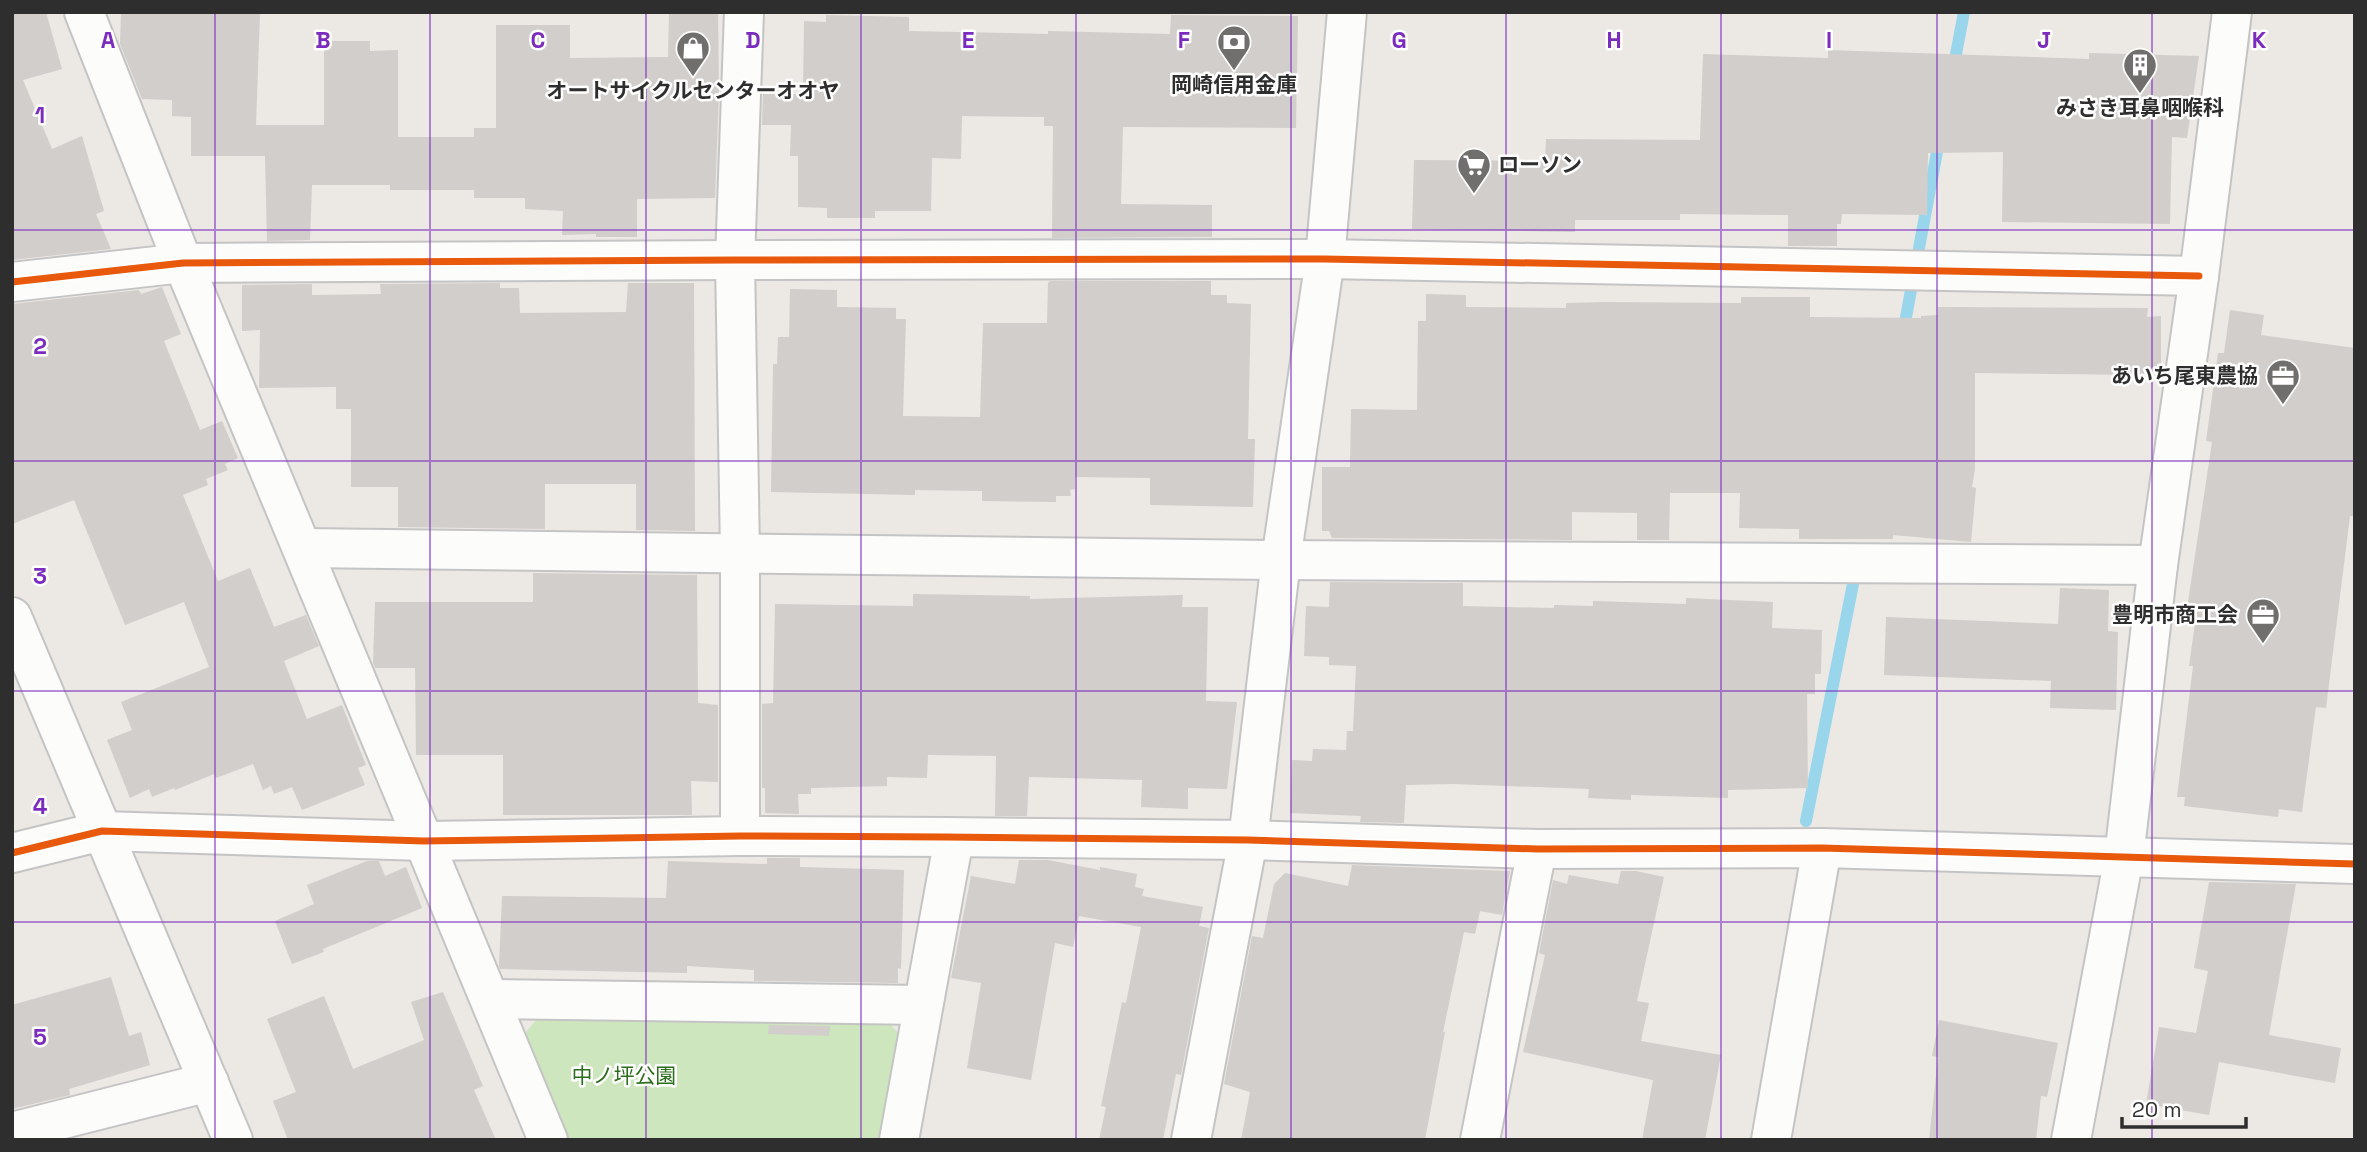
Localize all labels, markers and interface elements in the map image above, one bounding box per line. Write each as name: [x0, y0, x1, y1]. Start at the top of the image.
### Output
bank icon: 岡崎信用金庫: [1215, 23, 1253, 72]
text: A: [101, 25, 116, 55]
text: B: [315, 25, 331, 55]
text: C: [531, 25, 545, 55]
text: D: [745, 25, 761, 55]
text: E: [962, 25, 974, 55]
text: F: [1178, 25, 1190, 55]
text: G: [1391, 25, 1407, 55]
text: H: [1606, 25, 1622, 55]
text: I: [1826, 25, 1832, 55]
text: J: [2037, 25, 2051, 55]
text: K: [2252, 25, 2267, 55]
shop icon: オートサイクルセンターオオヤ: [674, 29, 712, 78]
building icon: みさき耳鼻咽喉科: [2121, 46, 2159, 95]
place label: 岡崎信用金庫: [1171, 71, 1297, 98]
place label: オートサイクルセンターオオヤ: [547, 77, 839, 104]
place label: みさき耳鼻咽喉科: [2056, 94, 2224, 121]
text: 1: [35, 100, 45, 130]
supermarket icon: ローソン: [1455, 146, 1493, 195]
place label: ローソン: [1498, 151, 1582, 178]
text: 2: [33, 331, 47, 361]
office icon: あいち尾東農協: [2264, 357, 2302, 406]
place label: あいち尾東農協: [2111, 362, 2258, 389]
text: 3: [33, 561, 47, 591]
office icon: 豊明市商工会: [2244, 596, 2282, 645]
place label: 豊明市商工会: [2112, 601, 2238, 628]
text: 4: [33, 791, 48, 821]
text: 5: [33, 1022, 47, 1052]
park label: 中ノ坪公園: [572, 1062, 677, 1089]
scale bar: [2122, 1086, 2246, 1130]
text: 20 m: [2132, 1096, 2182, 1123]

